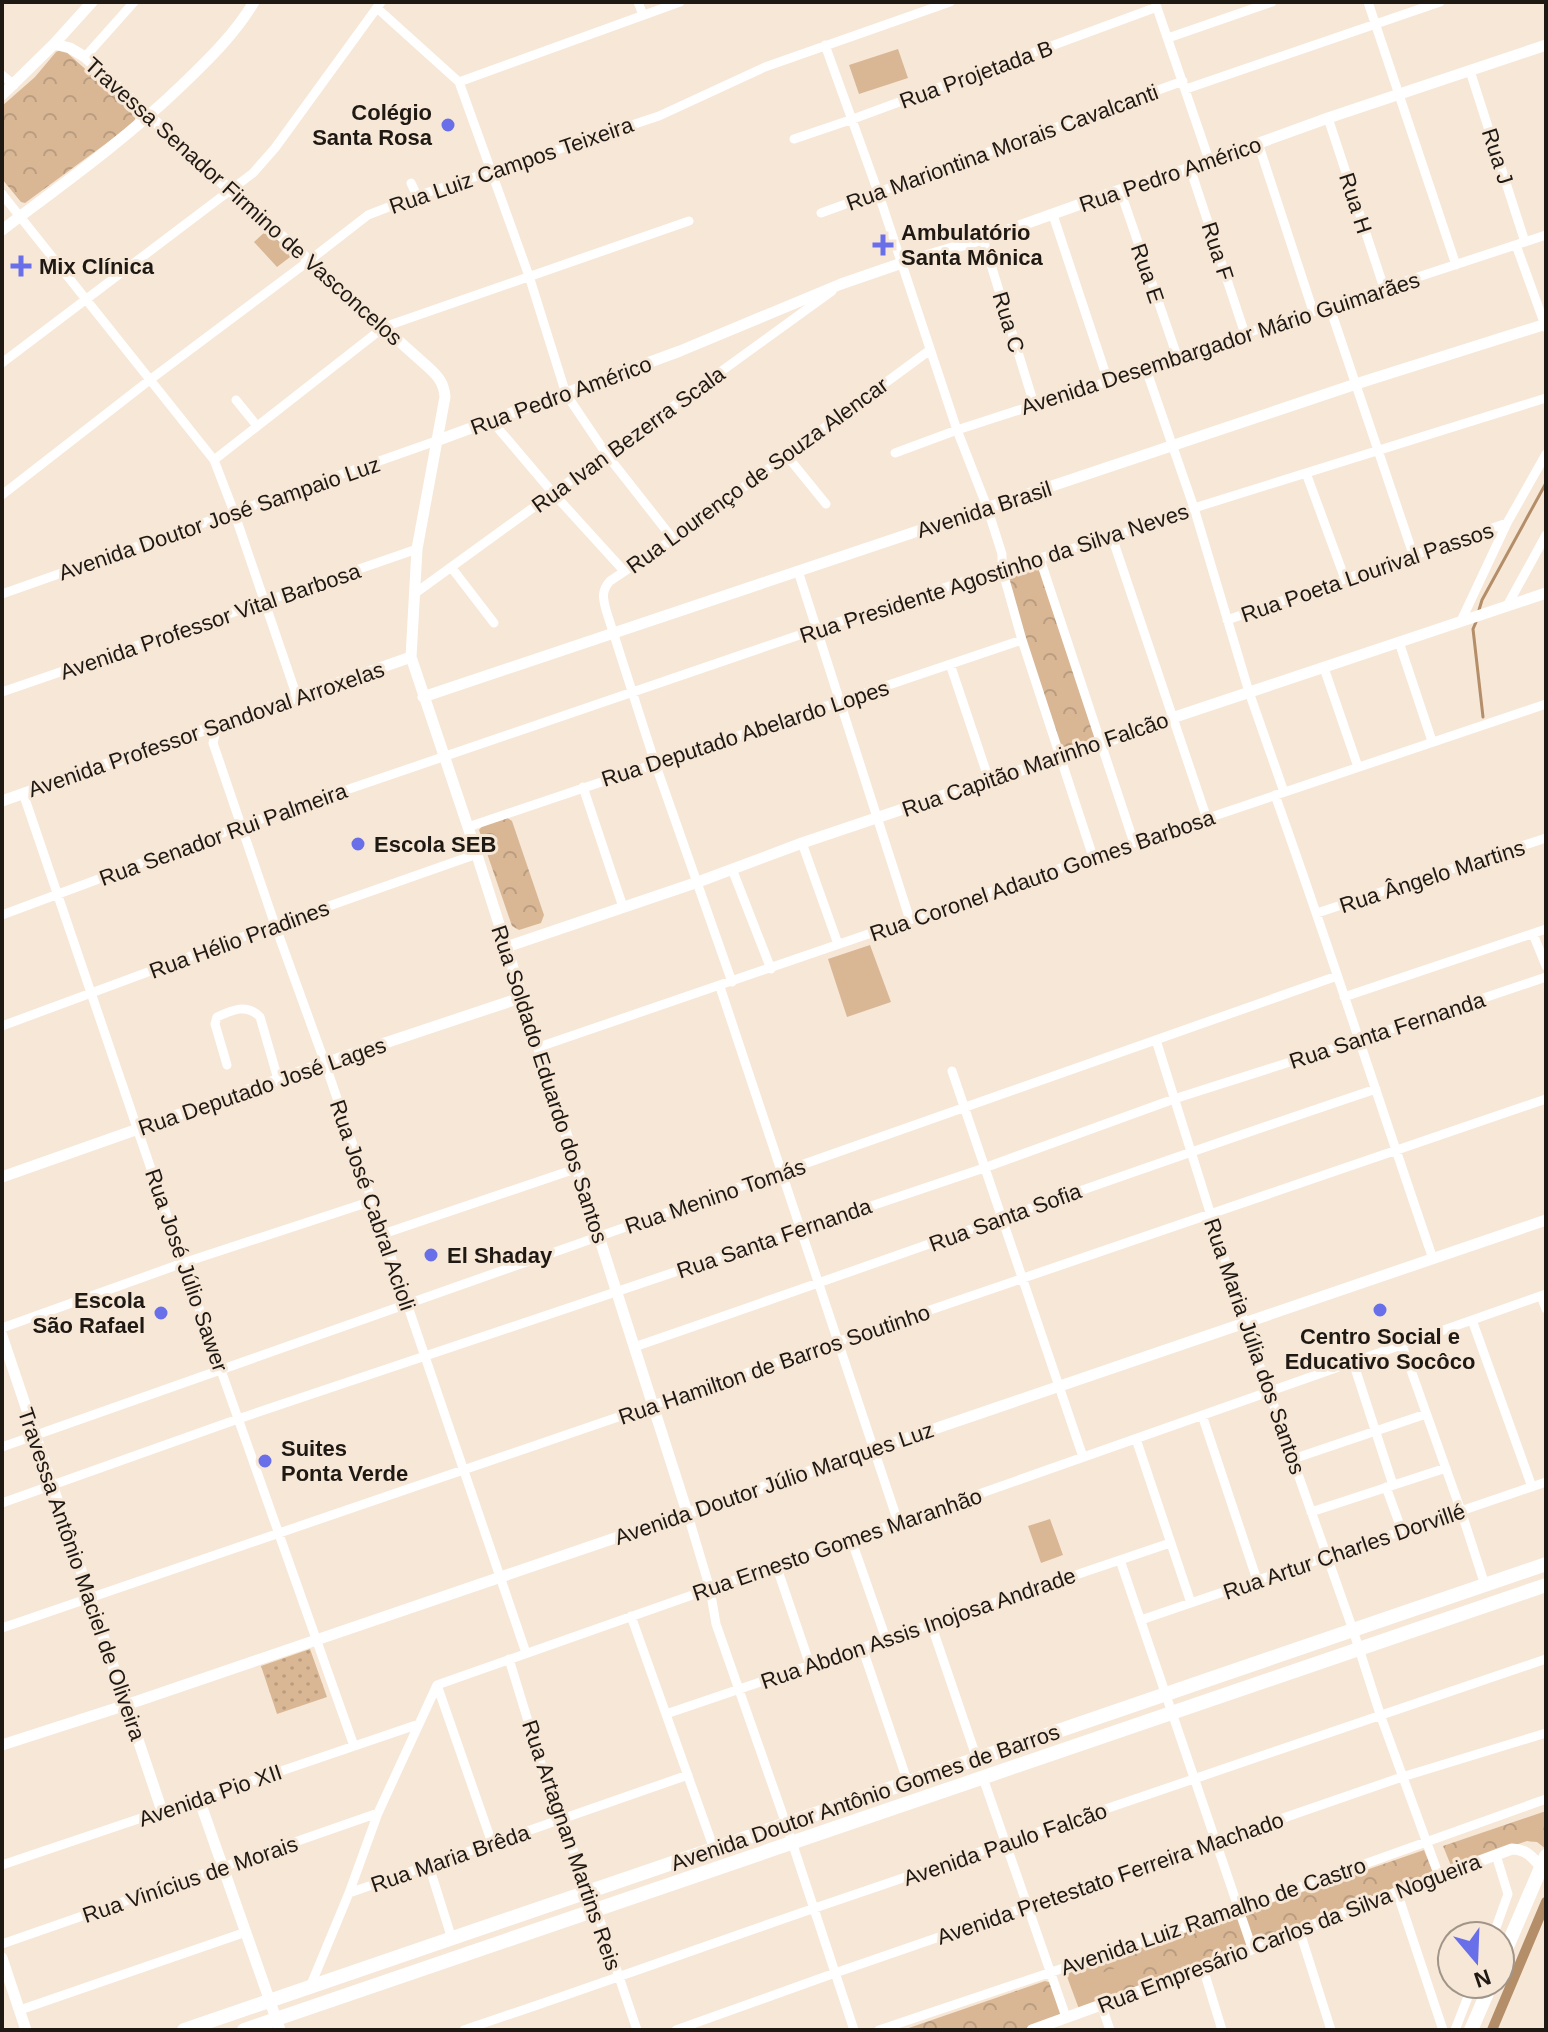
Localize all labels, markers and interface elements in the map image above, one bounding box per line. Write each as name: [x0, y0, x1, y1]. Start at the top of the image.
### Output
street label: Rua Projetada B: [896, 35, 1056, 114]
street label: Travessa Senador Firmino de Vasconcelos: [80, 52, 407, 351]
street label: Rua Mariontina Morais Cavalcanti: [843, 79, 1162, 216]
place label: Colégio Santa Rosa: [312, 100, 433, 150]
street label: Rua Luiz Campos Teixeira: [386, 112, 637, 219]
marker: Colégio Santa Rosa: [439, 116, 457, 134]
street label: Rua J: [1477, 125, 1518, 187]
street label: Rua Pedro Américo: [1076, 132, 1264, 217]
street label: Rua H: [1334, 170, 1377, 237]
street label: Rua F: [1196, 219, 1239, 284]
place label: Ambulatório Santa Mônica: [901, 220, 1044, 270]
marker: Ambulatório Santa Mônica: [872, 234, 894, 256]
street label: Rua E: [1126, 240, 1169, 306]
place label: Mix Clínica: [39, 254, 155, 279]
marker: Mix Clínica: [10, 255, 32, 277]
street label: Avenida Desembargador Mário Guimarães: [1018, 267, 1423, 420]
street label: Rua C: [987, 289, 1030, 356]
street label: Rua Pedro Américo: [467, 351, 655, 440]
street label: Rua Ivan Bezerra Scala: [527, 361, 730, 518]
street label: Rua Lourenço de Souza Alencar: [622, 372, 893, 579]
street label: Avenida Doutor José Sampaio Luz: [55, 452, 383, 585]
street label: Avenida Brasil: [914, 476, 1055, 543]
street label: Rua Presidente Agostinho da Silva Neves: [797, 499, 1192, 648]
street label: Rua Poeta Lourival Passos: [1238, 517, 1497, 627]
street label: Avenida Professor Vital Barbosa: [57, 558, 364, 685]
street label: Avenida Professor Sandoval Arroxelas: [25, 657, 388, 802]
street label: Rua Deputado Abelardo Lopes: [598, 675, 892, 792]
street label: Rua Capitão Marinho Falcão: [899, 707, 1172, 822]
street label: Rua Senador Rui Palmeira: [96, 778, 351, 891]
street label: Rua Coronel Adauto Gomes Barbosa: [866, 804, 1219, 946]
place label: Escola SEB: [374, 832, 496, 857]
marker: Escola SEB: [349, 835, 367, 853]
street label: Rua Ângelo Martins: [1336, 835, 1528, 918]
street label: Rua Hélio Pradines: [146, 895, 333, 984]
street label: Rua Soldado Eduardo dos Santos: [486, 922, 613, 1246]
street label: Rua Santa Fernanda: [1286, 987, 1489, 1074]
street label: Rua Deputado José Lages: [135, 1032, 389, 1141]
street label: Rua José Cabral Acioli: [325, 1096, 420, 1314]
street label: Rua Menino Tomás: [622, 1154, 809, 1239]
street label: Rua José Júlio Sawer: [140, 1165, 233, 1375]
street label: Rua Santa Sofia: [926, 1178, 1085, 1257]
street label: Rua Santa Fernanda: [674, 1193, 876, 1284]
street label: Rua Maria Júlia dos Santos: [1199, 1215, 1310, 1477]
place label: El Shaday: [447, 1243, 553, 1268]
marker: El Shaday: [422, 1246, 440, 1264]
place label: Escola São Rafael: [33, 1288, 146, 1338]
street label: Rua Hamilton de Barros Soutinho: [615, 1299, 933, 1430]
marker: Centro Social e Educativo Socôco: [1371, 1301, 1389, 1319]
marker: Escola São Rafael: [152, 1304, 170, 1322]
place label: Centro Social e Educativo Socôco: [1285, 1324, 1475, 1374]
street label: Travessa Antônio Maciel de Oliveira: [13, 1405, 151, 1744]
street label: Avenida Doutor Júlio Marques Luz: [611, 1417, 937, 1550]
place label: Suites Ponta Verde: [281, 1436, 408, 1486]
marker: Suites Ponta Verde: [256, 1452, 274, 1470]
street label: Rua Ernesto Gomes Maranhão: [689, 1483, 985, 1606]
street label: Rua Artur Charles Dorvillé: [1220, 1498, 1468, 1605]
street label: Rua Abdon Assis Inojosa Andrade: [757, 1563, 1079, 1694]
street label: Rua Artagnan Martins Reis: [517, 1717, 626, 1974]
street label: Avenida Doutor Antônio Gomes de Barros: [668, 1719, 1063, 1876]
street label: Avenida Pio XII: [135, 1759, 285, 1832]
street label: Avenida Paulo Falcão: [900, 1798, 1110, 1891]
street label: Avenida Pretestato Ferreira Machado: [933, 1807, 1287, 1950]
street label: Rua Maria Brêda: [367, 1819, 534, 1897]
street label: Rua Vinícius de Morais: [79, 1831, 301, 1928]
street label: Rua Empresário Carlos da Silva Nogueira: [1094, 1847, 1484, 2019]
street label: Avenida Luiz Ramalho de Castro: [1057, 1852, 1369, 1981]
north arrow: [1436, 1920, 1516, 2000]

